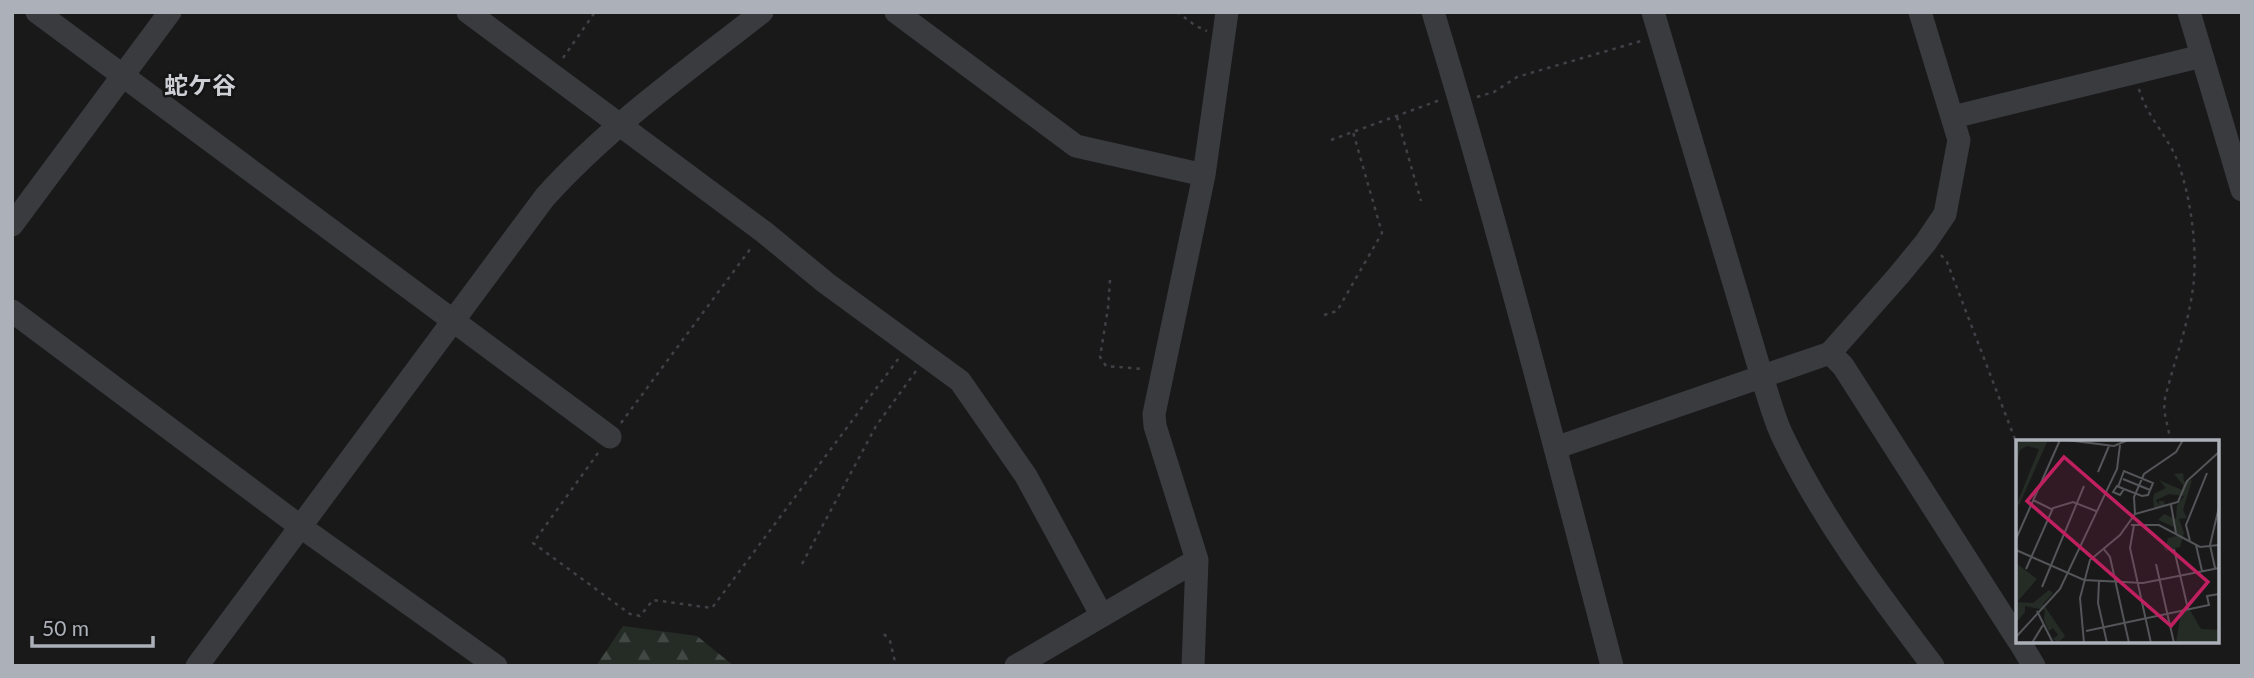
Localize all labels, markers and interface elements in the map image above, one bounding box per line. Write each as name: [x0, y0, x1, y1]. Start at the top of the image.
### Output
district label: 蛇ケ谷: [164, 70, 236, 99]
inset map: [2016, 440, 2219, 643]
scale bar: [32, 604, 152, 648]
text: 50 m: [42, 615, 89, 640]

